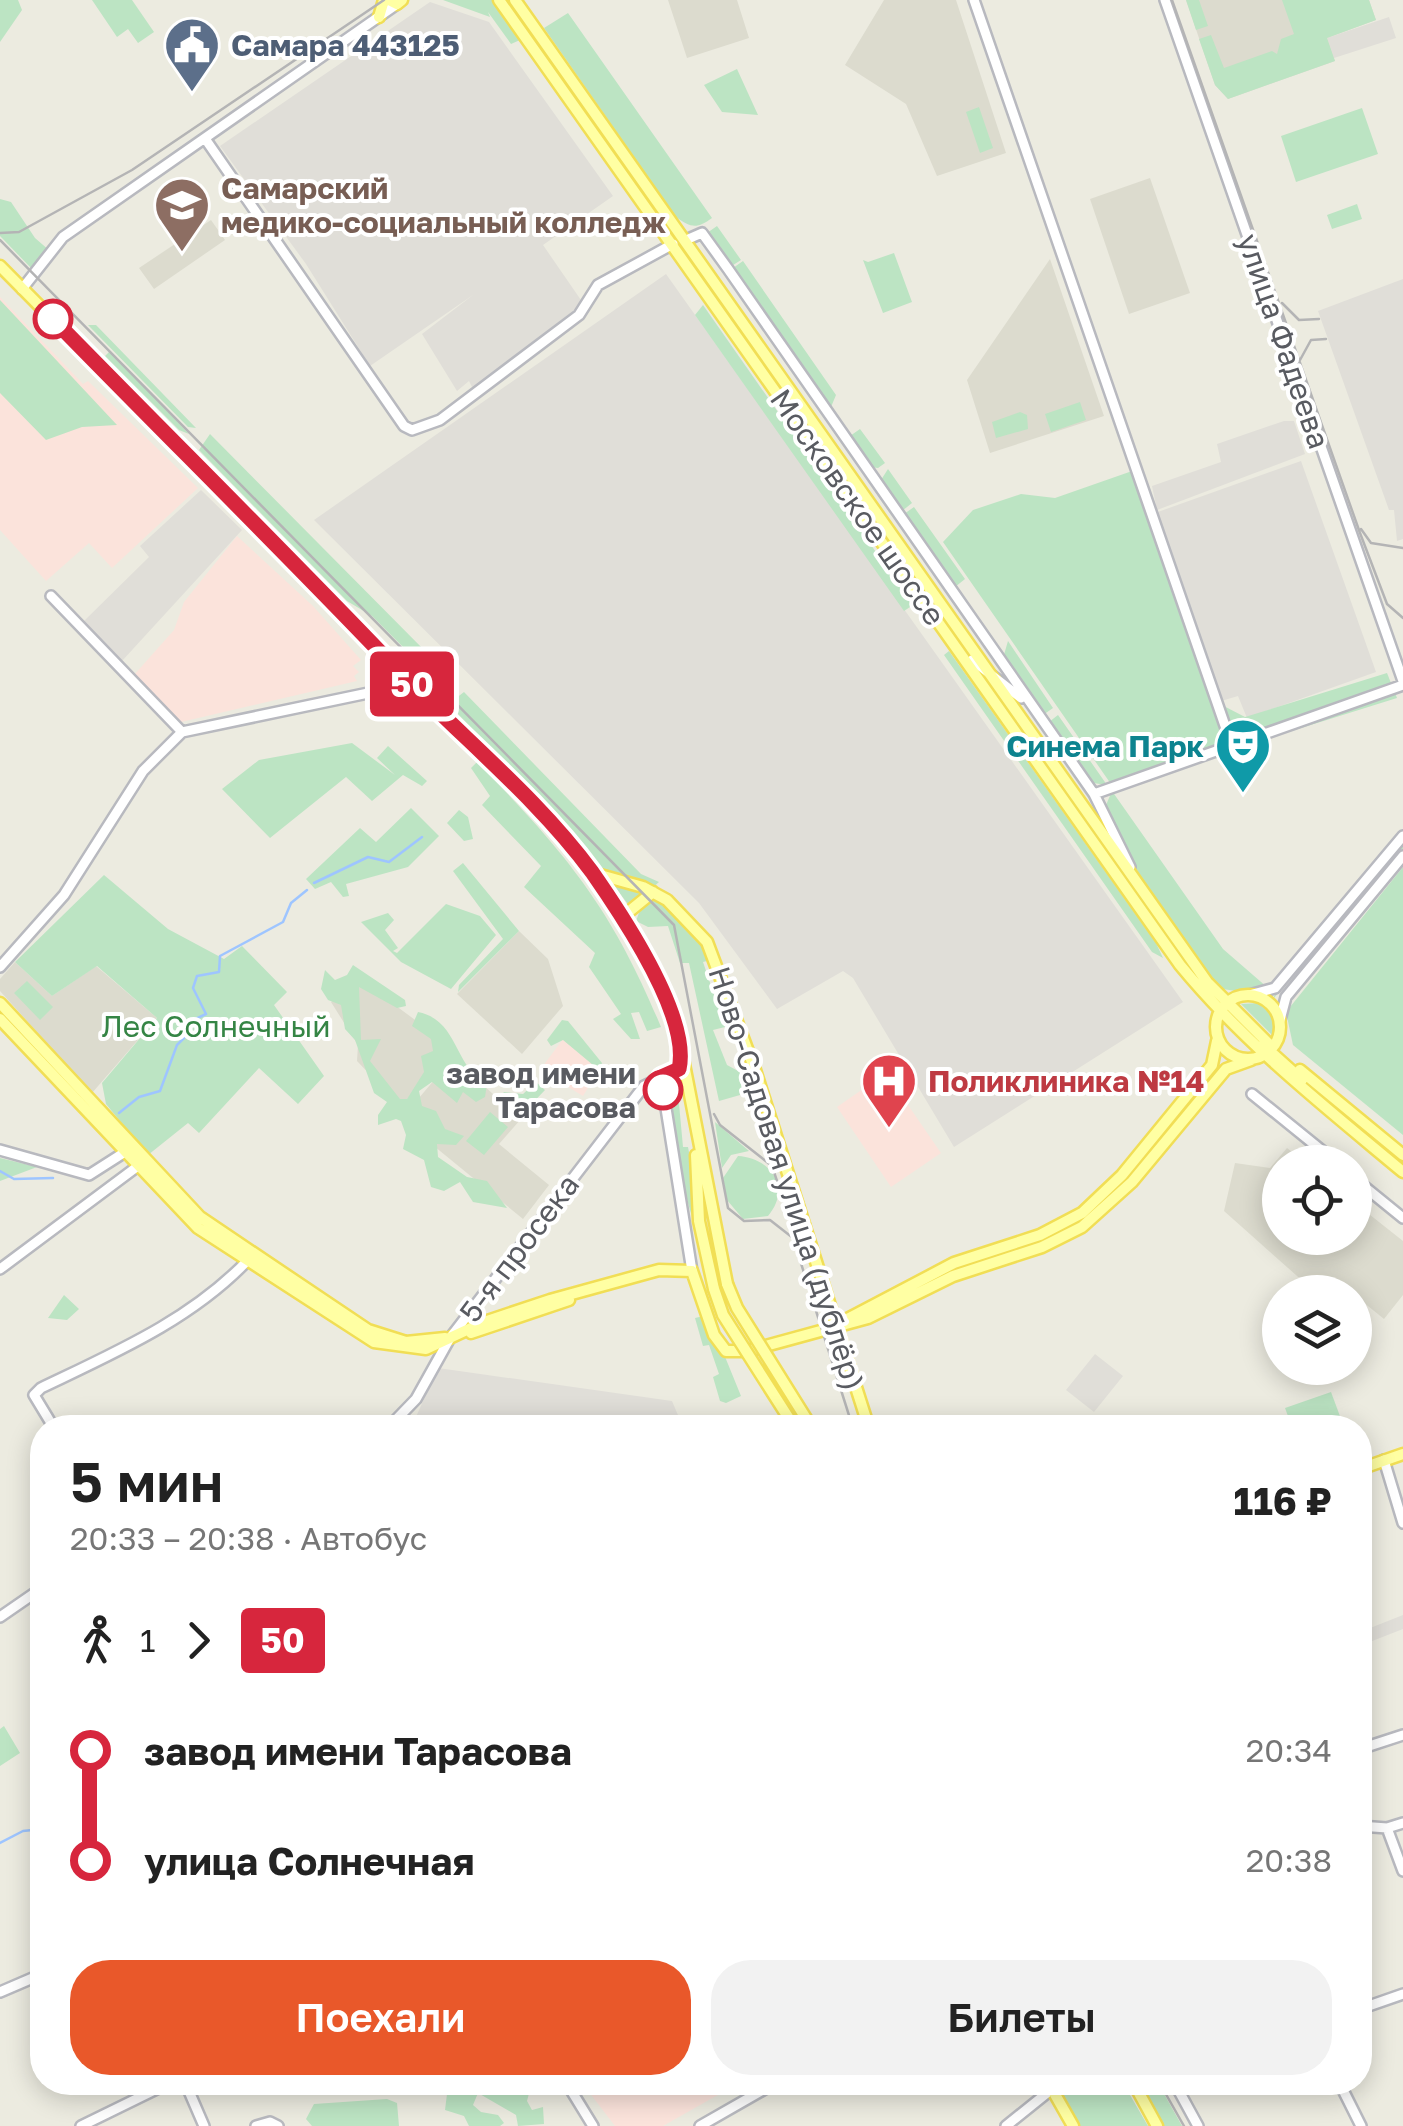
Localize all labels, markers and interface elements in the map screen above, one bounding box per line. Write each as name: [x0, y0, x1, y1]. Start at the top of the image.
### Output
public building icon: Самара 443125: [162, 15, 222, 94]
place label: Самара 443125: [231, 27, 460, 63]
place label: Самарский медико-социальный колледж: [221, 170, 666, 240]
school or university icon: Самарский медико-социальный колледж: [152, 175, 212, 254]
street label: улица Фадеева: [1230, 229, 1338, 453]
unlabelled marker: [34, 300, 72, 338]
street label: Московское шоссе: [763, 382, 953, 632]
line badge: 50: [367, 652, 457, 716]
text: 50: [390, 663, 434, 705]
theatre icon: Синема Парк: [1213, 716, 1273, 795]
place label: Синема Парк: [1006, 728, 1205, 764]
street label: Ново-Садовая улица (дублёр): [701, 962, 873, 1394]
park label: Лес Солнечный: [101, 1008, 331, 1044]
hospital icon: Поликлиника №14: [859, 1051, 919, 1130]
place label: завод имени Тарасова: [446, 1055, 636, 1125]
place label: Поликлиника №14: [928, 1063, 1205, 1099]
marker: завод имени Тарасова: [644, 1071, 682, 1109]
map controls: [1262, 1145, 1372, 1385]
button: locate: [1262, 1145, 1372, 1255]
street label: 5-я просека: [452, 1167, 586, 1329]
button: layers: [1262, 1275, 1372, 1385]
text: 5 мин: [70, 1448, 223, 1514]
text: 116 ₽: [1234, 1478, 1332, 1523]
text: 20:33 – 20:38 · Автобус: [70, 1519, 427, 1557]
icon: walk: [70, 1613, 125, 1668]
icon: forward: [171, 1613, 226, 1668]
text: 50: [261, 1619, 305, 1661]
text: 1: [140, 1621, 156, 1659]
text: завод имени Тарасова: [144, 1728, 572, 1773]
text: 20:34: [1246, 1731, 1332, 1769]
text: улица Солнечная: [144, 1838, 475, 1883]
text: 20:38: [1246, 1841, 1332, 1879]
button: Поехали: [70, 1960, 691, 2075]
button: Билеты: [711, 1960, 1332, 2075]

